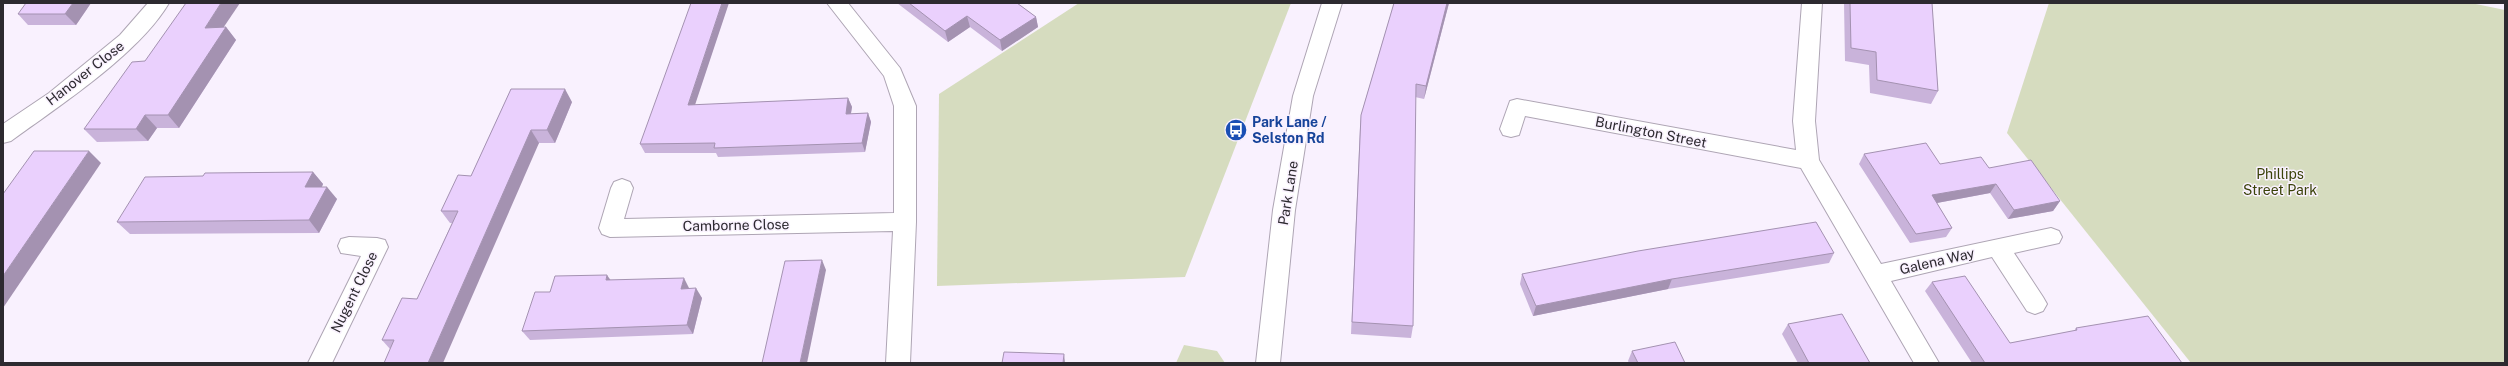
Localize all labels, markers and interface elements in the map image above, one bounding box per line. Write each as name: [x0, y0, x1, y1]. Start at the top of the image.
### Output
street label: Hanover Close: [43, 38, 127, 108]
street label: Burlington Street: [1594, 113, 1708, 151]
place label: Park Lane / Selston Rd: [1252, 114, 1327, 146]
bus stop icon: Park Lane / Selston Rd: [1223, 117, 1249, 143]
street label: Park Lane: [1275, 160, 1301, 226]
park label: Phillips Street Park: [2243, 166, 2317, 198]
street label: Camborne Close: [682, 216, 790, 234]
street label: Galena Way: [1898, 244, 1977, 277]
street label: Nugent Close: [327, 249, 381, 335]

